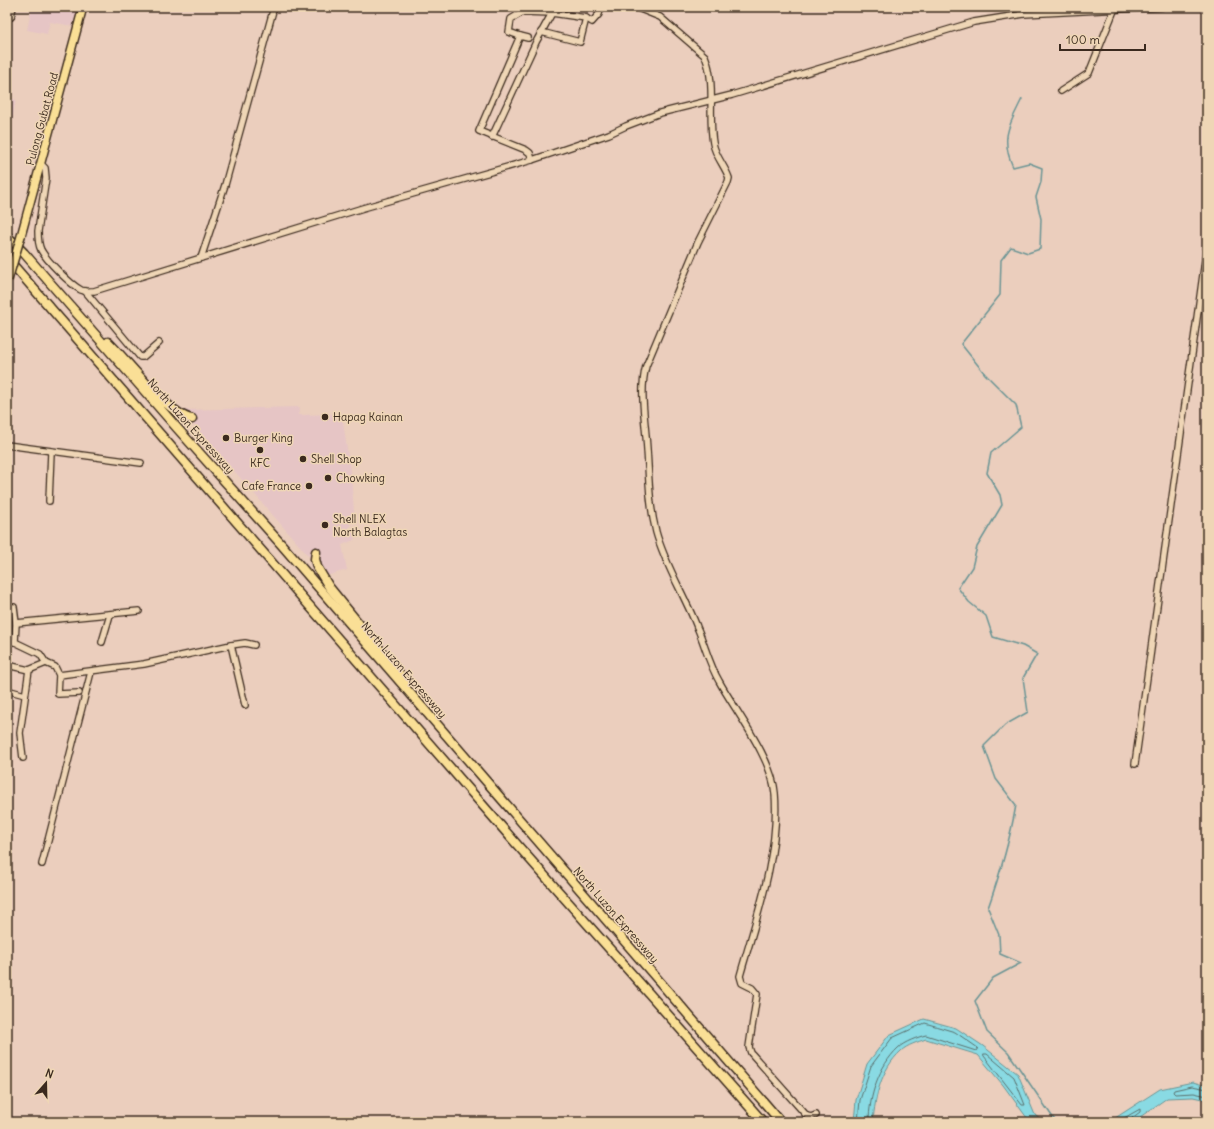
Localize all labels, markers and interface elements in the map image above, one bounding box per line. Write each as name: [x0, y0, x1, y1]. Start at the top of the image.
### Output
scale bar: [1060, 26, 1145, 52]
text: 100 m: [1066, 32, 1100, 47]
street label: Pulong Gubat Road: [23, 70, 61, 167]
street label: North Luzon Expressway: [145, 376, 237, 476]
place label: Hapag Kainan: [333, 410, 403, 424]
marker: Hapag Kainan: [320, 412, 330, 422]
place label: Burger King: [234, 431, 293, 445]
marker: Burger King: [221, 433, 231, 443]
marker: KFC: [255, 445, 265, 455]
place label: Shell Shop: [311, 452, 362, 466]
marker: Shell Shop: [298, 454, 308, 464]
place label: KFC: [250, 456, 270, 470]
place label: Chowking: [336, 471, 385, 485]
marker: Chowking: [323, 473, 333, 483]
place label: Cafe France: [242, 479, 301, 493]
marker: Cafe France: [304, 481, 314, 491]
place label: Shell NLEX North Balagtas: [333, 512, 407, 539]
marker: Shell NLEX North Balagtas: [320, 520, 330, 530]
street label: North Luzon Expressway: [358, 619, 450, 721]
street label: North Luzon Expressway: [570, 864, 662, 966]
north arrow: [26, 1063, 66, 1103]
text: N: [43, 1066, 55, 1081]

